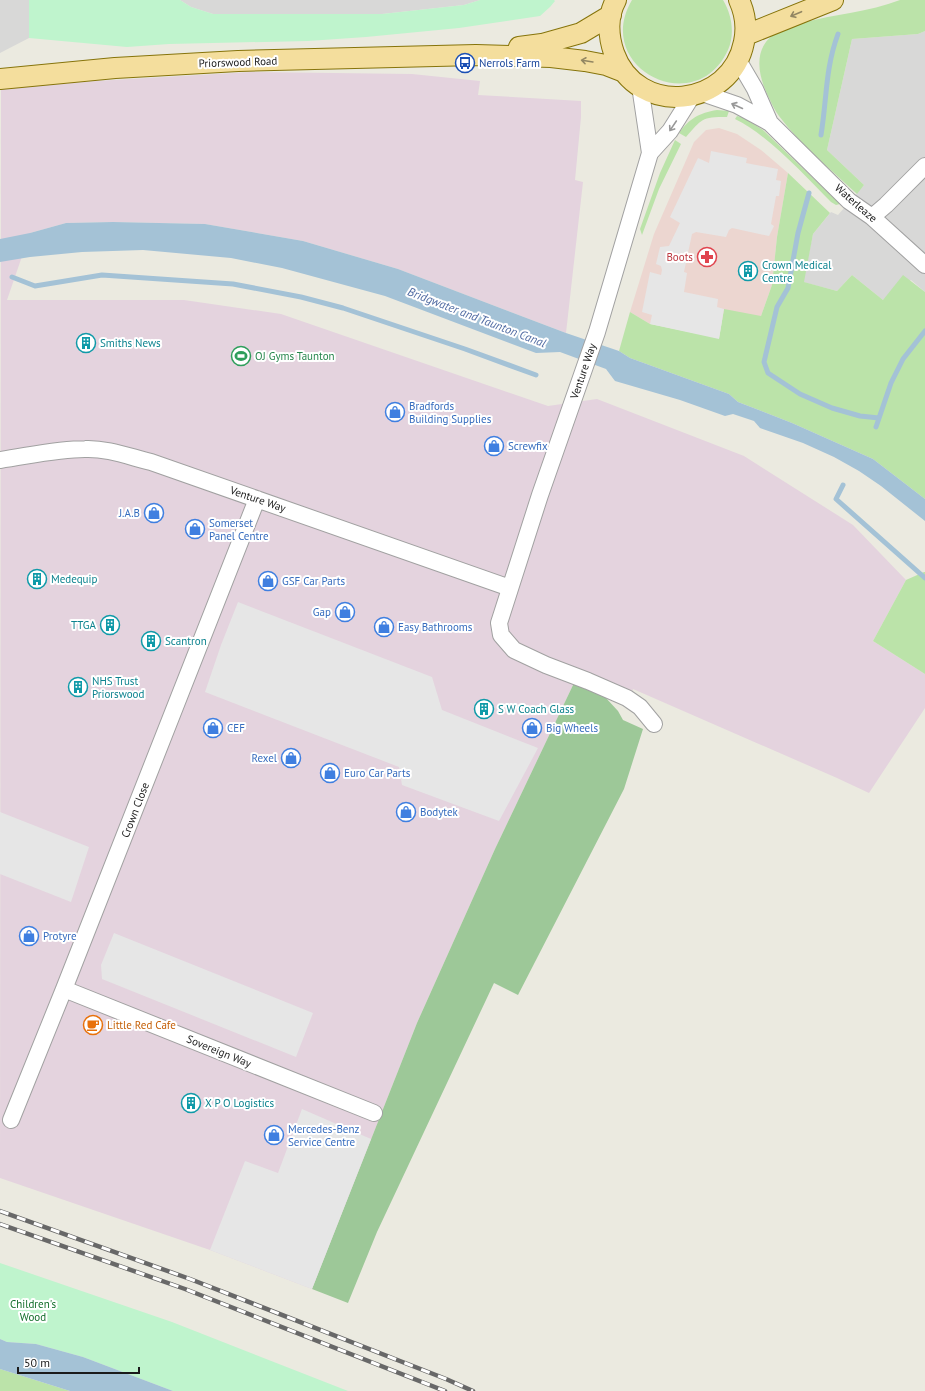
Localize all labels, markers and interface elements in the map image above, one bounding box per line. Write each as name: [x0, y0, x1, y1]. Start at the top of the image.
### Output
one-way arrow: [791, 11, 803, 18]
bus stop icon: Nerrols Farm: [454, 52, 476, 74]
street label: Priorswood Road: [198, 54, 278, 70]
place label: Nerrols Farm: [479, 56, 540, 70]
one-way arrow: [581, 57, 594, 65]
one-way arrow: [731, 101, 743, 109]
one-way arrow: [669, 120, 677, 131]
street label: Waterleaze: [832, 181, 880, 225]
pharmacy icon: Boots: [696, 246, 718, 268]
place label: Boots: [666, 250, 693, 264]
place label: Crown Medical Centre: [762, 258, 832, 285]
building icon: Crown Medical Centre: [737, 260, 759, 282]
water label: Bridgwater and Taunton Canal: [406, 284, 549, 351]
building icon: Smiths News: [75, 332, 97, 354]
place label: Smiths News: [100, 336, 161, 350]
street label: Venture Way: [567, 340, 599, 402]
sports icon: OJ Gyms Taunton: [230, 345, 252, 367]
place label: OJ Gyms Taunton: [255, 349, 335, 363]
place label: Bradfords Building Supplies: [409, 399, 492, 426]
shop icon: Bradfords Building Supplies: [384, 401, 406, 423]
shop icon: Screwfix: [483, 435, 505, 457]
place label: Screwfix: [508, 439, 548, 453]
street label: Venture Way: [227, 483, 289, 515]
shop icon: J.A.B: [143, 502, 165, 524]
place label: J.A.B: [118, 506, 140, 520]
place label: Somerset Panel Centre: [209, 516, 269, 543]
shop icon: Somerset Panel Centre: [184, 518, 206, 540]
building icon: Medequip: [26, 568, 48, 590]
shop icon: GSF Car Parts: [257, 570, 279, 592]
place label: Medequip: [51, 572, 97, 586]
place label: GSF Car Parts: [282, 574, 345, 588]
shop icon: Gap: [334, 601, 356, 623]
place label: Gap: [313, 605, 331, 619]
building icon: TTGA: [99, 614, 121, 636]
shop icon: Easy Bathrooms: [373, 616, 395, 638]
place label: TTGA: [71, 618, 97, 632]
place label: Easy Bathrooms: [398, 620, 473, 634]
building icon: Scantron: [140, 630, 162, 652]
place label: Scantron: [165, 634, 207, 648]
place label: NHS Trust Priorswood: [92, 674, 144, 701]
building icon: NHS Trust Priorswood: [67, 676, 89, 698]
building icon: S W Coach Glass: [473, 698, 495, 720]
place label: S W Coach Glass: [498, 702, 575, 716]
shop icon: CEF: [202, 717, 224, 739]
shop icon: Big Wheels: [521, 717, 543, 739]
place label: CEF: [227, 721, 245, 735]
place label: Big Wheels: [546, 721, 598, 735]
shop icon: Rexel: [280, 747, 302, 769]
place label: Rexel: [251, 751, 278, 765]
shop icon: Euro Car Parts: [319, 762, 341, 784]
place label: Euro Car Parts: [344, 766, 411, 780]
street label: Crown Close: [118, 780, 152, 840]
shop icon: Bodytek: [395, 801, 417, 823]
place label: Bodytek: [420, 805, 459, 819]
shop icon: Protyre: [18, 925, 40, 947]
place label: Protyre: [43, 929, 77, 943]
cafe icon: Little Red Cafe: [82, 1014, 104, 1036]
place label: Little Red Cafe: [107, 1018, 176, 1032]
street label: Sovereign Way: [185, 1032, 254, 1071]
building icon: X P O Logistics: [180, 1092, 202, 1114]
place label: X P O Logistics: [205, 1096, 275, 1110]
place label: Mercedes-Benz Service Centre: [288, 1122, 359, 1149]
shop icon: Mercedes-Benz Service Centre: [263, 1124, 285, 1146]
park label: Children's Wood: [10, 1297, 56, 1324]
scale bar: [18, 1349, 139, 1375]
text: 50 m: [24, 1355, 50, 1370]

